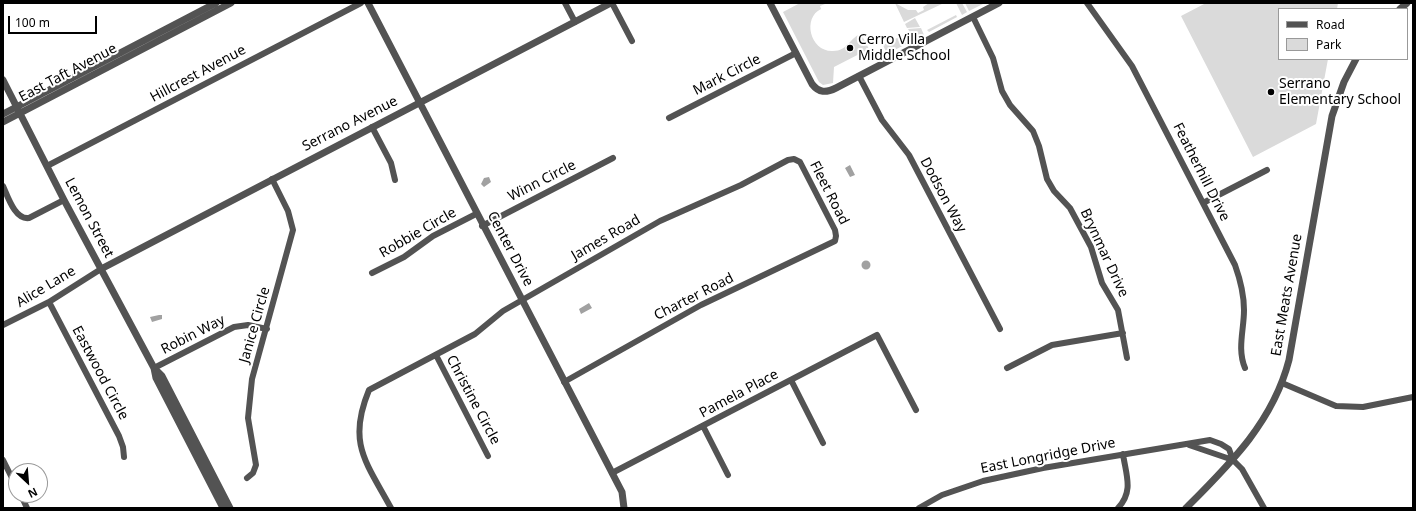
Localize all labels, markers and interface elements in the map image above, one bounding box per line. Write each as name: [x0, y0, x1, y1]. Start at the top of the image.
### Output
scale bar: [10, 8, 99, 34]
legend: [1278, 8, 1408, 60]
text: 100 m: [15, 14, 50, 31]
text: Road: [1316, 16, 1345, 33]
place label: Cerro Villa Middle School: [858, 32, 950, 64]
text: Park: [1316, 36, 1341, 53]
street label: East Taft Avenue: [16, 40, 120, 106]
street label: Hillcrest Avenue: [147, 42, 249, 106]
marker: Cerro Villa Middle School: [845, 43, 855, 53]
street label: Mark Circle: [690, 51, 764, 99]
place label: Serrano Elementary School: [1279, 76, 1401, 108]
marker: Serrano Elementary School: [1266, 87, 1276, 97]
street label: Serrano Avenue: [300, 93, 400, 155]
street label: Featherhill Drive: [1169, 120, 1233, 224]
street label: Dodson Way: [916, 155, 970, 235]
street label: Winn Circle: [505, 157, 579, 205]
street label: Fleet Road: [806, 158, 852, 228]
street label: Lemon Street: [61, 175, 117, 261]
street label: Robbie Circle: [377, 204, 459, 262]
street label: Brynmar Drive: [1076, 206, 1132, 300]
street label: Center Drive: [483, 209, 537, 289]
street label: James Road: [569, 212, 643, 264]
street label: East Meats Avenue: [1268, 232, 1306, 358]
street label: Alice Lane: [13, 263, 79, 311]
street label: Charter Road: [651, 270, 737, 324]
street label: Janice Circle: [236, 285, 274, 365]
street label: Robin Way: [158, 312, 228, 358]
street label: Eastwood Circle: [68, 323, 132, 423]
street label: Christine Circle: [442, 353, 504, 447]
street label: Pamela Place: [697, 366, 781, 422]
street label: East Longridge Drive: [979, 435, 1117, 477]
north arrow: [8, 463, 48, 503]
text: N: [26, 485, 40, 502]

